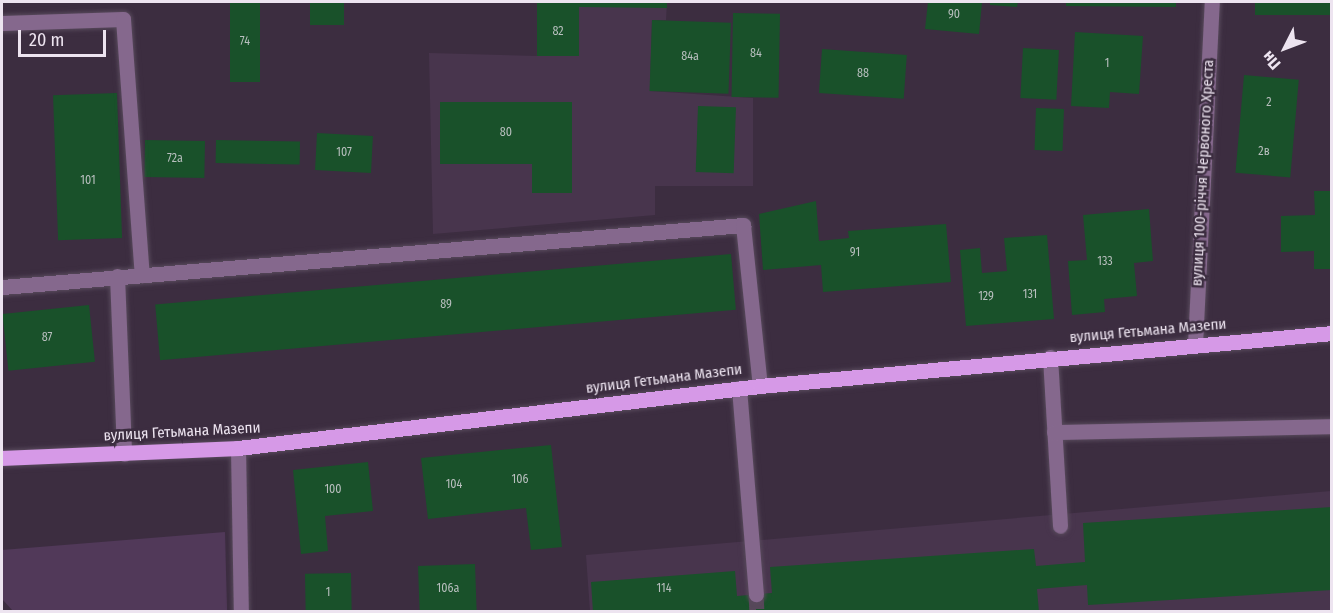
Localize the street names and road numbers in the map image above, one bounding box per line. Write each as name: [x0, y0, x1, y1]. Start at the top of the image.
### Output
street label: вулиця 100-річчя Червоного Хреста: [1188, 59, 1218, 287]
street label: вулиця Гетьмана Мазепи: [1069, 315, 1227, 347]
street label: вулиця Гетьмана Мазепи: [585, 360, 743, 398]
street label: вулиця Гетьмана Мазепи: [103, 419, 261, 445]

